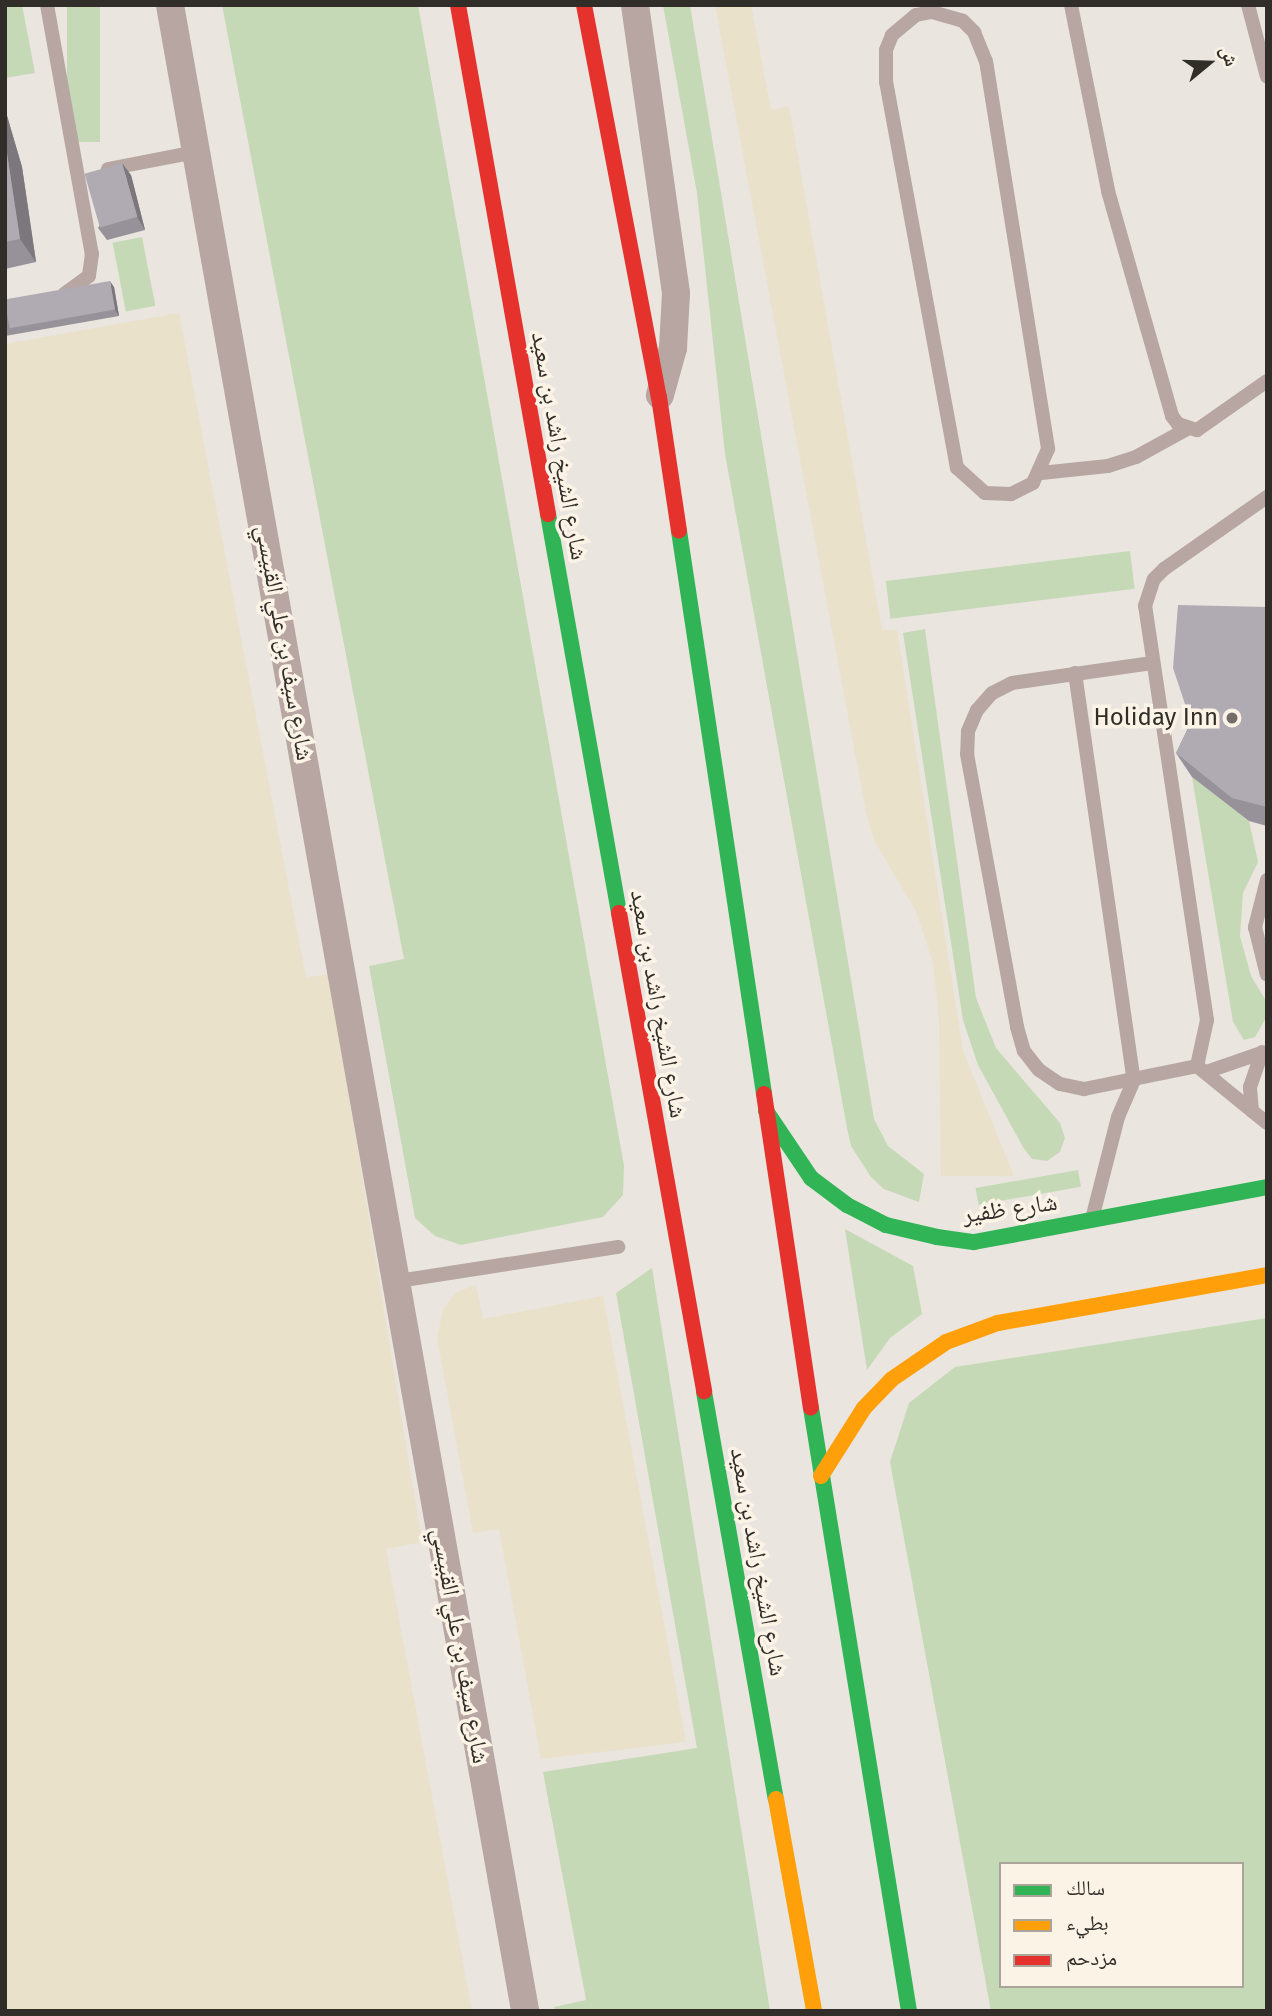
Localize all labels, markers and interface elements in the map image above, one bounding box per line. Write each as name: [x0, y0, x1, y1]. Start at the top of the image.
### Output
north arrow: [1174, 28, 1244, 98]
text: ش: [1215, 43, 1243, 69]
street label: شارع الشيخ راشد بن سعيد: [525, 330, 593, 562]
street label: شارع سيف بن علي القبيسي: [249, 523, 319, 763]
place label: Holiday Inn: [1093, 704, 1218, 732]
marker: Holiday Inn: [1224, 710, 1240, 726]
street label: شارع الشيخ راشد بن سعيد: [624, 888, 692, 1120]
street label: شارع ظفير: [961, 1188, 1059, 1230]
street label: شارع الشيخ راشد بن سعيد: [724, 1446, 792, 1678]
street label: شارع سيف بن علي القبيسي: [425, 1526, 495, 1766]
legend: [999, 1862, 1244, 1988]
text: سالك: [1066, 1875, 1105, 1901]
text: بطيء: [1066, 1910, 1109, 1936]
text: مزدحم: [1066, 1945, 1117, 1971]

